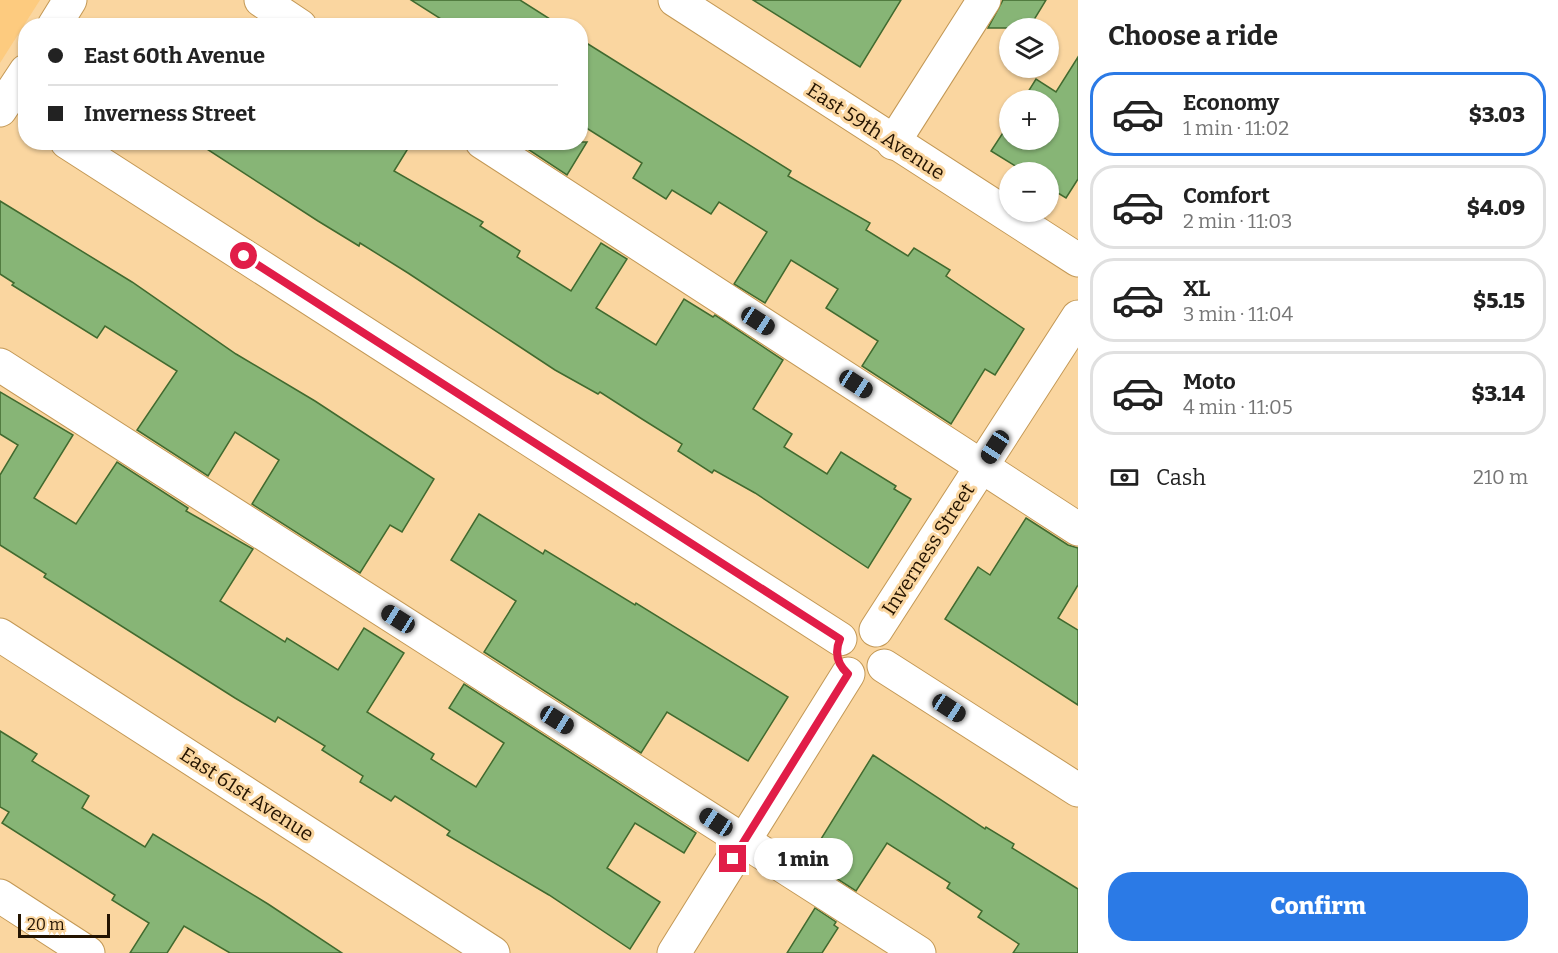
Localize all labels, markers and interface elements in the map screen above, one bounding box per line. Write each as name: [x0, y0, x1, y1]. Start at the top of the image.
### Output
map controls: [999, 18, 1059, 222]
button: layers: [999, 18, 1059, 78]
text: Choose a ride: [1108, 20, 1278, 52]
text: East 60th Avenue: [84, 42, 265, 69]
street label: East 59th Avenue: [802, 77, 950, 185]
icon: car: [1111, 87, 1165, 141]
text: Economy: [1183, 89, 1279, 116]
button: +: [999, 90, 1059, 150]
text: Inverness Street: [84, 100, 256, 127]
text: $3.03: [1469, 101, 1525, 128]
text: 1 min · 11:02: [1183, 116, 1289, 140]
button: −: [999, 162, 1059, 222]
icon: car: [1111, 180, 1165, 234]
text: Comfort: [1183, 182, 1270, 209]
text: $4.09: [1467, 194, 1525, 221]
text: 2 min · 11:03: [1183, 209, 1292, 233]
route start: [230, 242, 257, 269]
icon: car: [1111, 273, 1165, 327]
text: XL: [1183, 275, 1210, 302]
text: $5.15: [1473, 287, 1525, 314]
text: 3 min · 11:04: [1183, 302, 1293, 326]
car: [738, 304, 778, 338]
icon: car: [1111, 366, 1165, 420]
car: [836, 367, 876, 401]
text: Moto: [1183, 368, 1236, 395]
text: $3.14: [1471, 380, 1525, 407]
text: 4 min · 11:05: [1183, 395, 1293, 419]
car: [978, 427, 1012, 467]
icon: cash: [1108, 461, 1141, 494]
text: Cash: [1156, 464, 1206, 491]
text: 210 m: [1473, 465, 1528, 489]
street label: Inverness Street: [877, 479, 979, 619]
car: [378, 602, 418, 636]
car: [929, 691, 969, 725]
car: [537, 703, 577, 737]
street label: East 61st Avenue: [176, 742, 318, 846]
car: [696, 805, 736, 839]
callout: 1 min: [754, 838, 853, 880]
route end: [719, 845, 746, 872]
text: 1 min: [778, 847, 829, 871]
button: Confirm: [1108, 872, 1528, 941]
scale bar: [18, 911, 110, 938]
text: 20 m: [27, 915, 64, 934]

